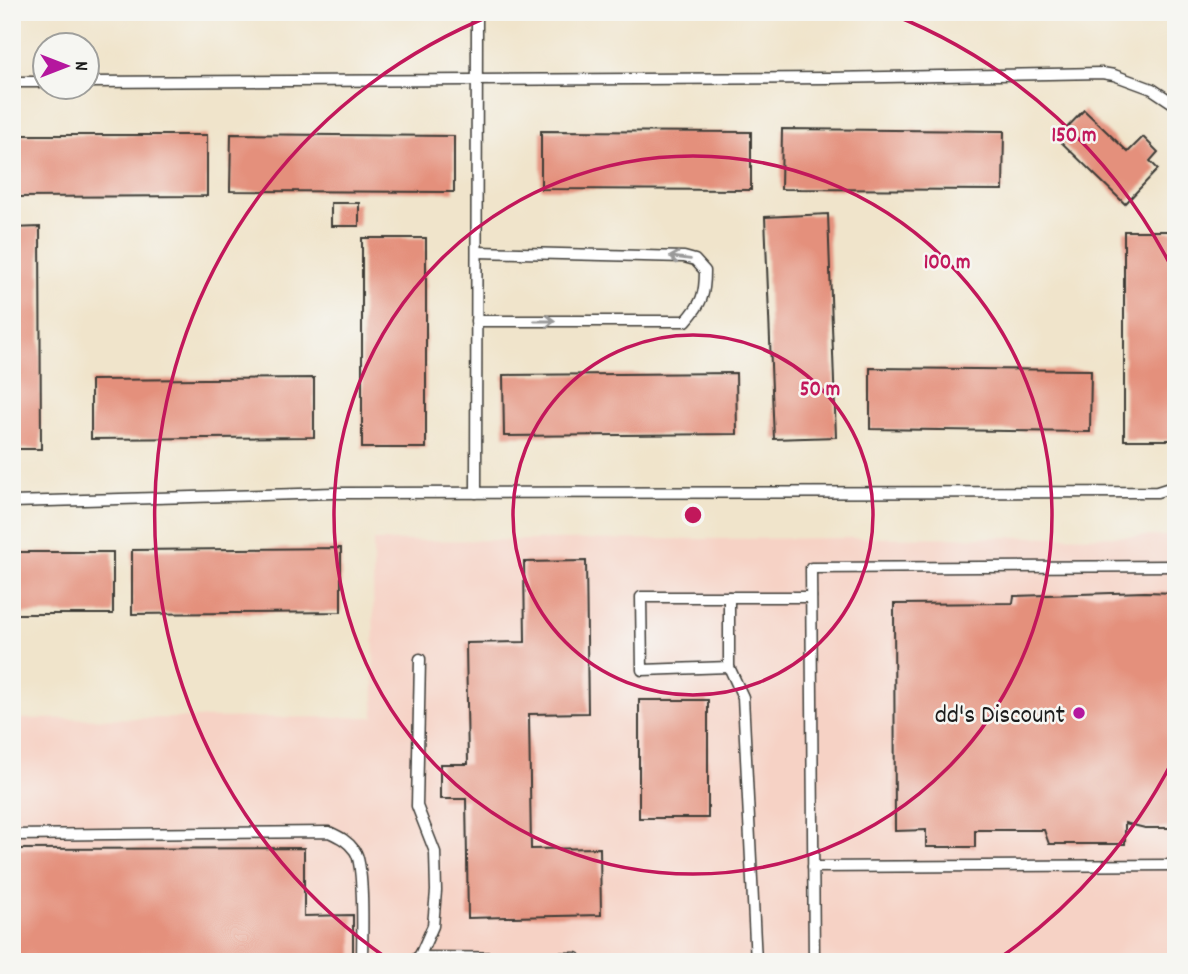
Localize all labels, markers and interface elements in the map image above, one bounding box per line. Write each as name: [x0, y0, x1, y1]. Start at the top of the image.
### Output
north arrow: [32, 32, 102, 102]
text: N: [66, 61, 93, 71]
text: 150 m: [1051, 122, 1097, 152]
text: 100 m: [924, 249, 970, 279]
one-way arrow: [669, 251, 692, 264]
one-way arrow: [533, 314, 556, 328]
text: 50 m: [800, 376, 840, 406]
centre of rings: [681, 503, 705, 527]
place label: dd's Discount: [935, 698, 1065, 735]
marker: dd's Discount: [1071, 705, 1087, 721]

